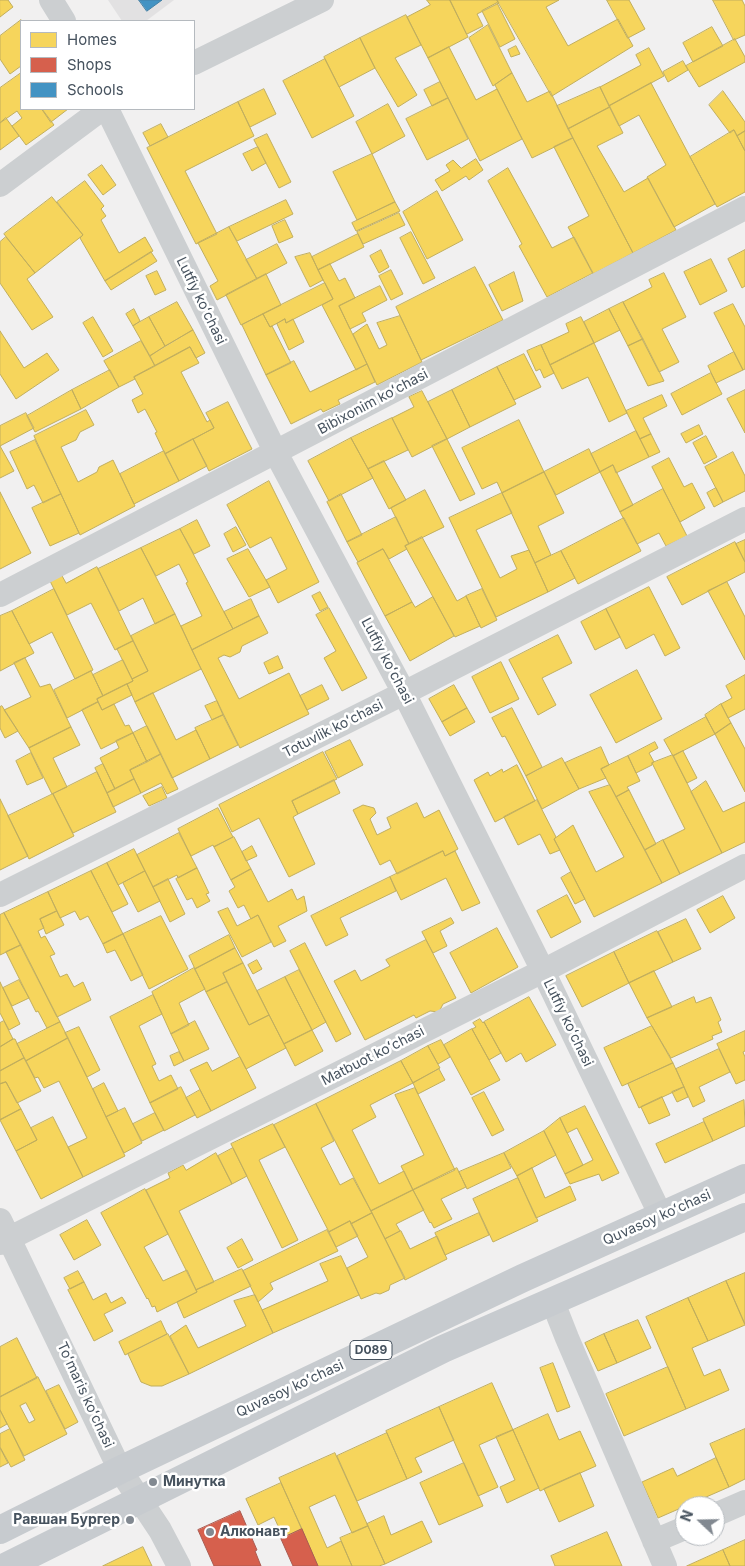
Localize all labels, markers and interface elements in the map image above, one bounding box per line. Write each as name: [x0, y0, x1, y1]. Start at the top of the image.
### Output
legend: [20, 20, 195, 110]
text: Homes: [67, 30, 117, 49]
text: Shops: [67, 55, 112, 74]
text: Schools: [67, 80, 124, 99]
street label: Lutfiy koʻchasi: [173, 255, 229, 347]
street label: Bibixonim koʻchasi: [315, 366, 431, 438]
street label: Lutfiy koʻchasi: [357, 615, 417, 707]
street label: Totuvlik koʻchasi: [280, 697, 386, 761]
street label: Lutfiy koʻchasi: [540, 977, 596, 1069]
street label: Matbuot koʻchasi: [319, 1023, 427, 1089]
street label: Quvasoy koʻchasi: [600, 1187, 714, 1249]
street label: Toʻmaris koʻchasi: [53, 1339, 117, 1451]
road number: D089: [350, 1340, 392, 1360]
street label: Quvasoy koʻchasi: [234, 1357, 346, 1421]
place label: Минутка: [163, 1474, 226, 1490]
marker: Минутка: [147, 1476, 159, 1488]
north arrow: [675, 1496, 725, 1546]
text: N: [677, 1508, 696, 1524]
place label: Равшан Бургер: [13, 1512, 120, 1528]
marker: Равшан Бургер: [124, 1514, 136, 1526]
place label: Алконавт: [220, 1524, 287, 1540]
marker: Алконавт: [204, 1526, 216, 1538]

